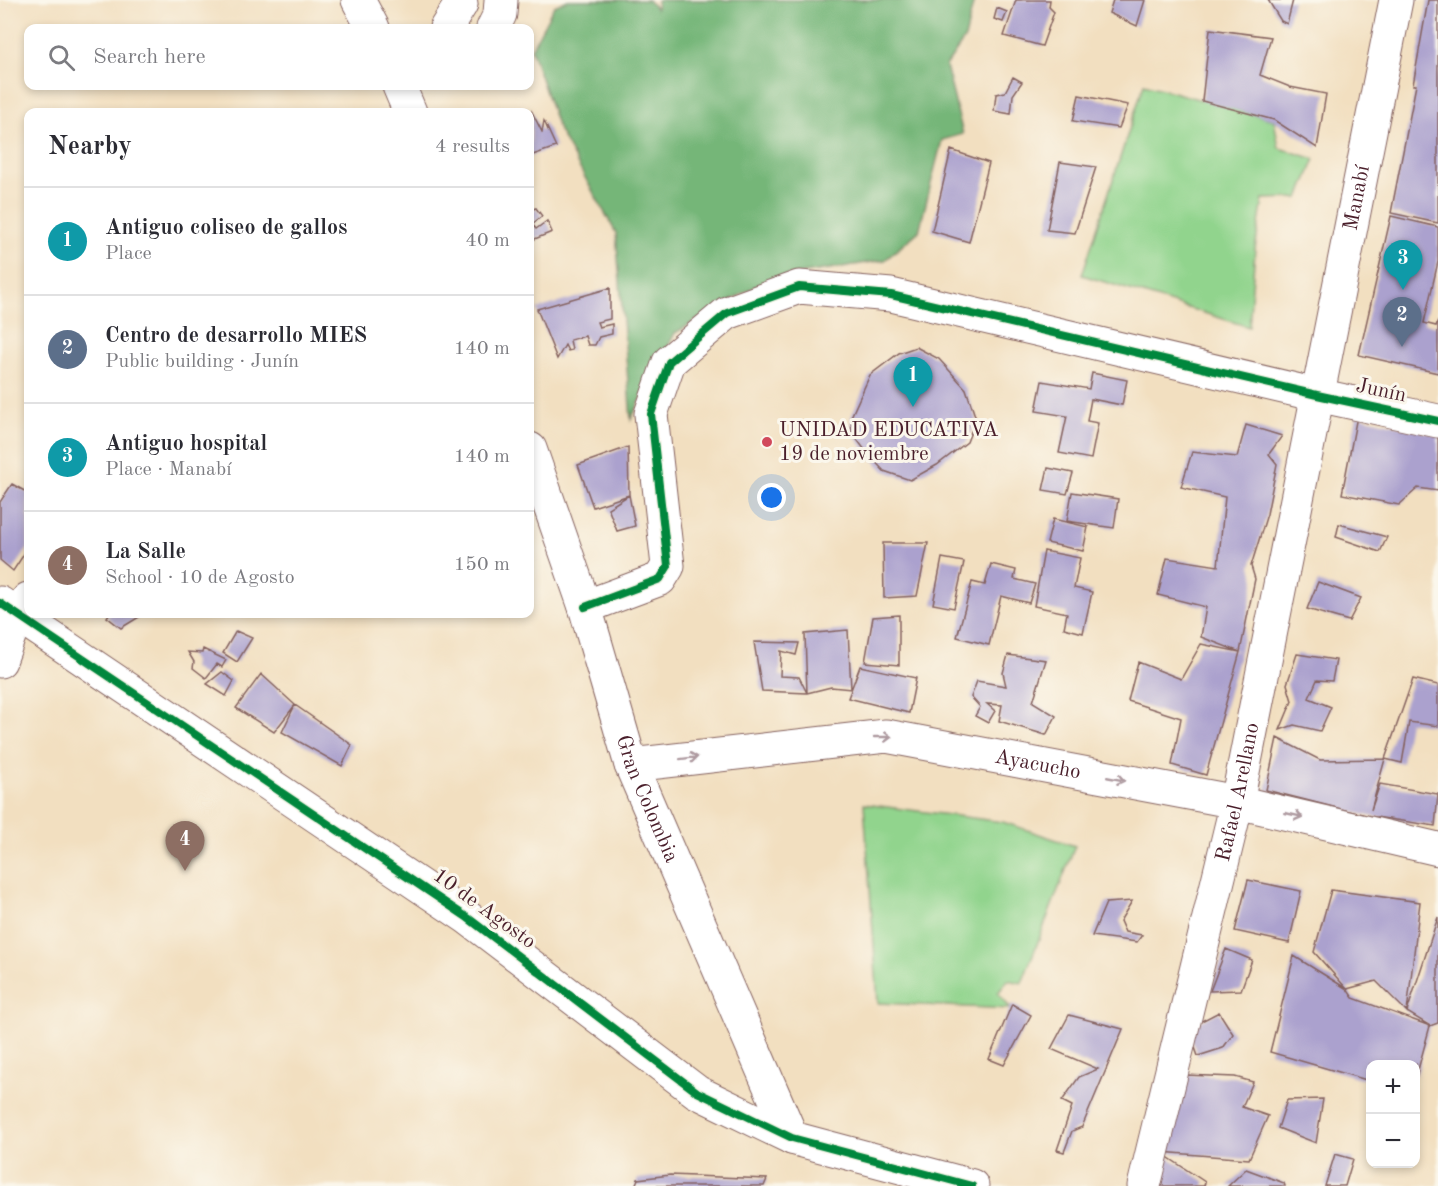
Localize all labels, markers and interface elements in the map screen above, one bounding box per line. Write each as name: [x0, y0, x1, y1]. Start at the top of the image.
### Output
search box: [24, 24, 534, 90]
icon: search: [45, 41, 78, 74]
text: Search here: [93, 46, 206, 68]
text: Nearby: [48, 134, 132, 160]
text: 4 results: [435, 137, 510, 157]
street label: Manabí: [1340, 163, 1374, 232]
text: Antiguo coliseo de gallos: [105, 217, 348, 239]
text: 1: [62, 231, 73, 251]
text: 40 m: [465, 231, 510, 251]
pin: 3: [1384, 240, 1422, 290]
text: Place: [105, 244, 152, 264]
pin: 2: [1382, 298, 1422, 347]
text: Centro de desarrollo MIES: [105, 325, 367, 347]
text: 2: [62, 339, 73, 359]
text: 140 m: [454, 339, 510, 359]
text: Public building · Junín: [105, 352, 299, 372]
pin: 1: [894, 358, 932, 407]
street label: Junín: [1354, 375, 1408, 407]
place label: UNIDAD EDUCATIVA 19 de noviembre: [779, 420, 999, 465]
text: Antiguo hospital: [105, 433, 267, 455]
marker: UNIDAD EDUCATIVA 19 de noviembre: [760, 435, 774, 449]
text: 3: [62, 447, 73, 467]
text: 140 m: [454, 447, 510, 467]
text: Place · Manabí: [105, 460, 232, 480]
your location: [757, 483, 786, 512]
text: La Salle: [105, 541, 186, 563]
text: 4: [62, 555, 73, 575]
text: 150 m: [454, 555, 510, 575]
text: School · 10 de Agosto: [105, 568, 295, 588]
street label: Rafael Arellano: [1212, 721, 1263, 864]
one-way arrow: [873, 731, 893, 743]
street label: Gran Colombia: [612, 733, 682, 865]
street label: Ayacucho: [993, 746, 1083, 783]
one-way arrow: [679, 753, 699, 764]
one-way arrow: [1106, 774, 1125, 785]
one-way arrow: [1284, 810, 1303, 821]
pin: 4: [166, 822, 204, 871]
street label: 10 de Agosto: [429, 865, 539, 953]
map controls: [1366, 1060, 1420, 1168]
button: +: [1366, 1060, 1420, 1114]
button: −: [1366, 1114, 1420, 1168]

